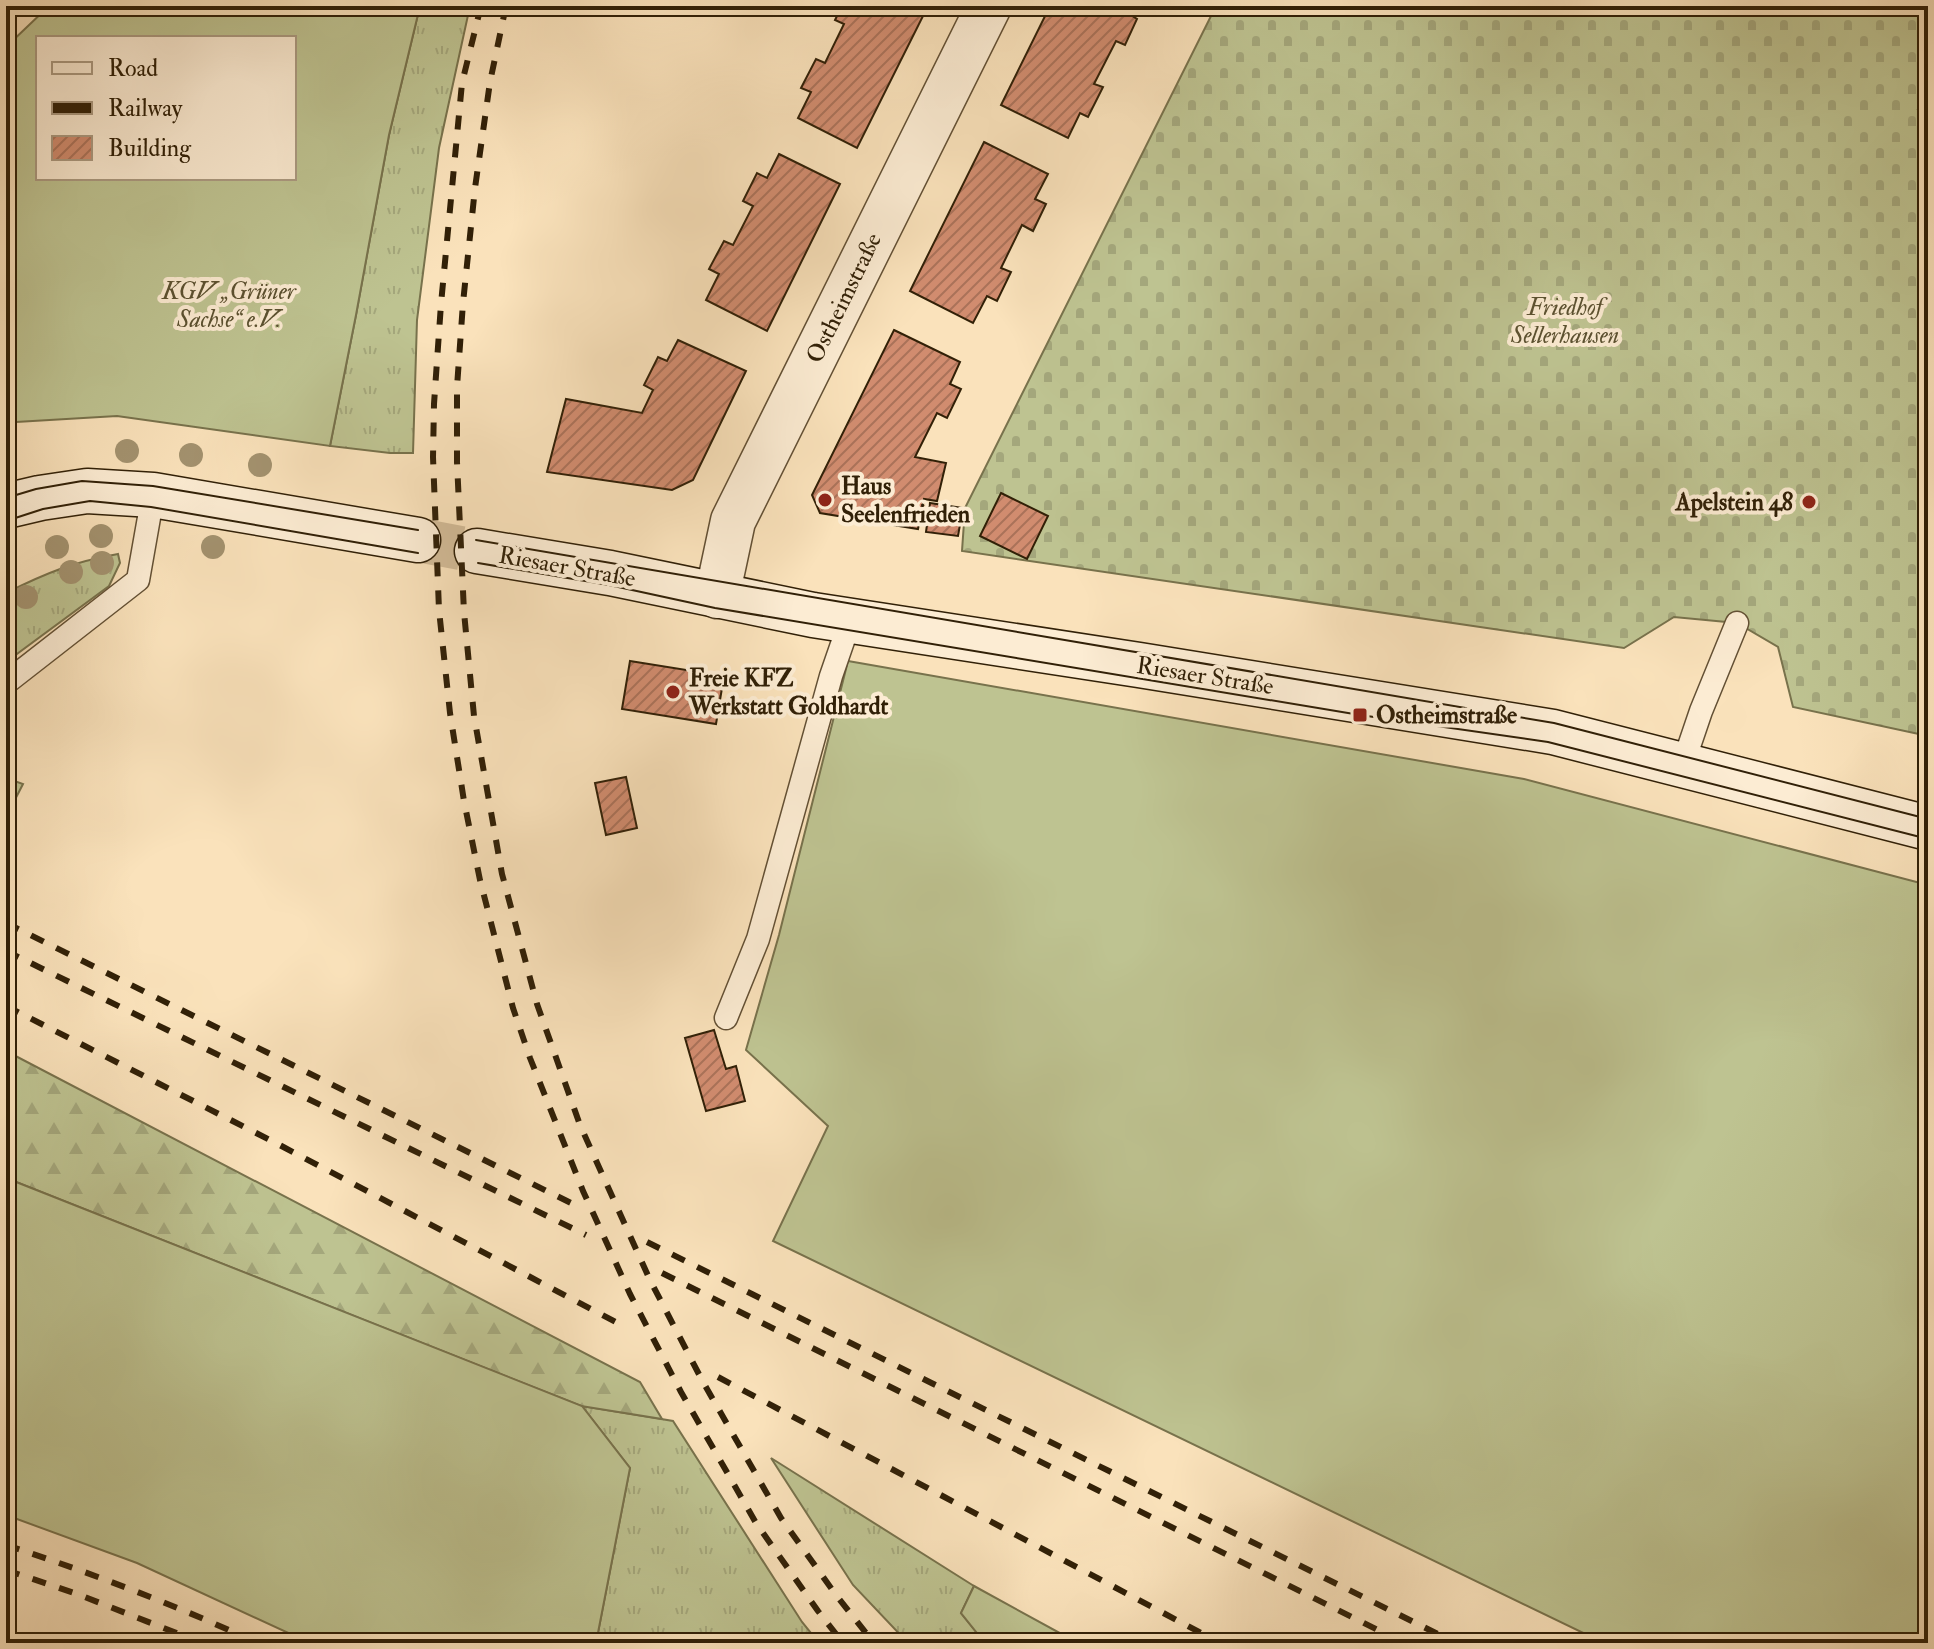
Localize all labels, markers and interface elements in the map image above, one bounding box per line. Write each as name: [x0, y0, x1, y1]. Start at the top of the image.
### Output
legend: [36, 36, 296, 180]
text: Road: [108, 53, 158, 84]
text: Railway: [108, 93, 183, 124]
text: Building: [108, 133, 192, 164]
street label: Ostheimstraße: [799, 228, 889, 368]
park label: KGV „Grüner Sachse“ e.V.: [161, 276, 297, 335]
park label: Friedhof Sellerhausen: [1510, 292, 1619, 351]
place label: Haus Seelenfrieden: [841, 471, 971, 530]
place label: Apelstein 48: [1674, 487, 1794, 518]
marker: Haus Seelenfrieden: [816, 491, 834, 509]
marker: Apelstein 48: [1800, 493, 1818, 511]
street label: Riesaer Straße: [496, 540, 638, 594]
street label: Riesaer Straße: [1134, 650, 1276, 702]
place label: Freie KFZ Werkstatt Goldhardt: [688, 663, 888, 722]
marker: Freie KFZ Werkstatt Goldhardt: [664, 683, 682, 701]
place label: Ostheimstraße: [1376, 700, 1517, 731]
marker: Ostheimstraße: [1351, 706, 1369, 724]

